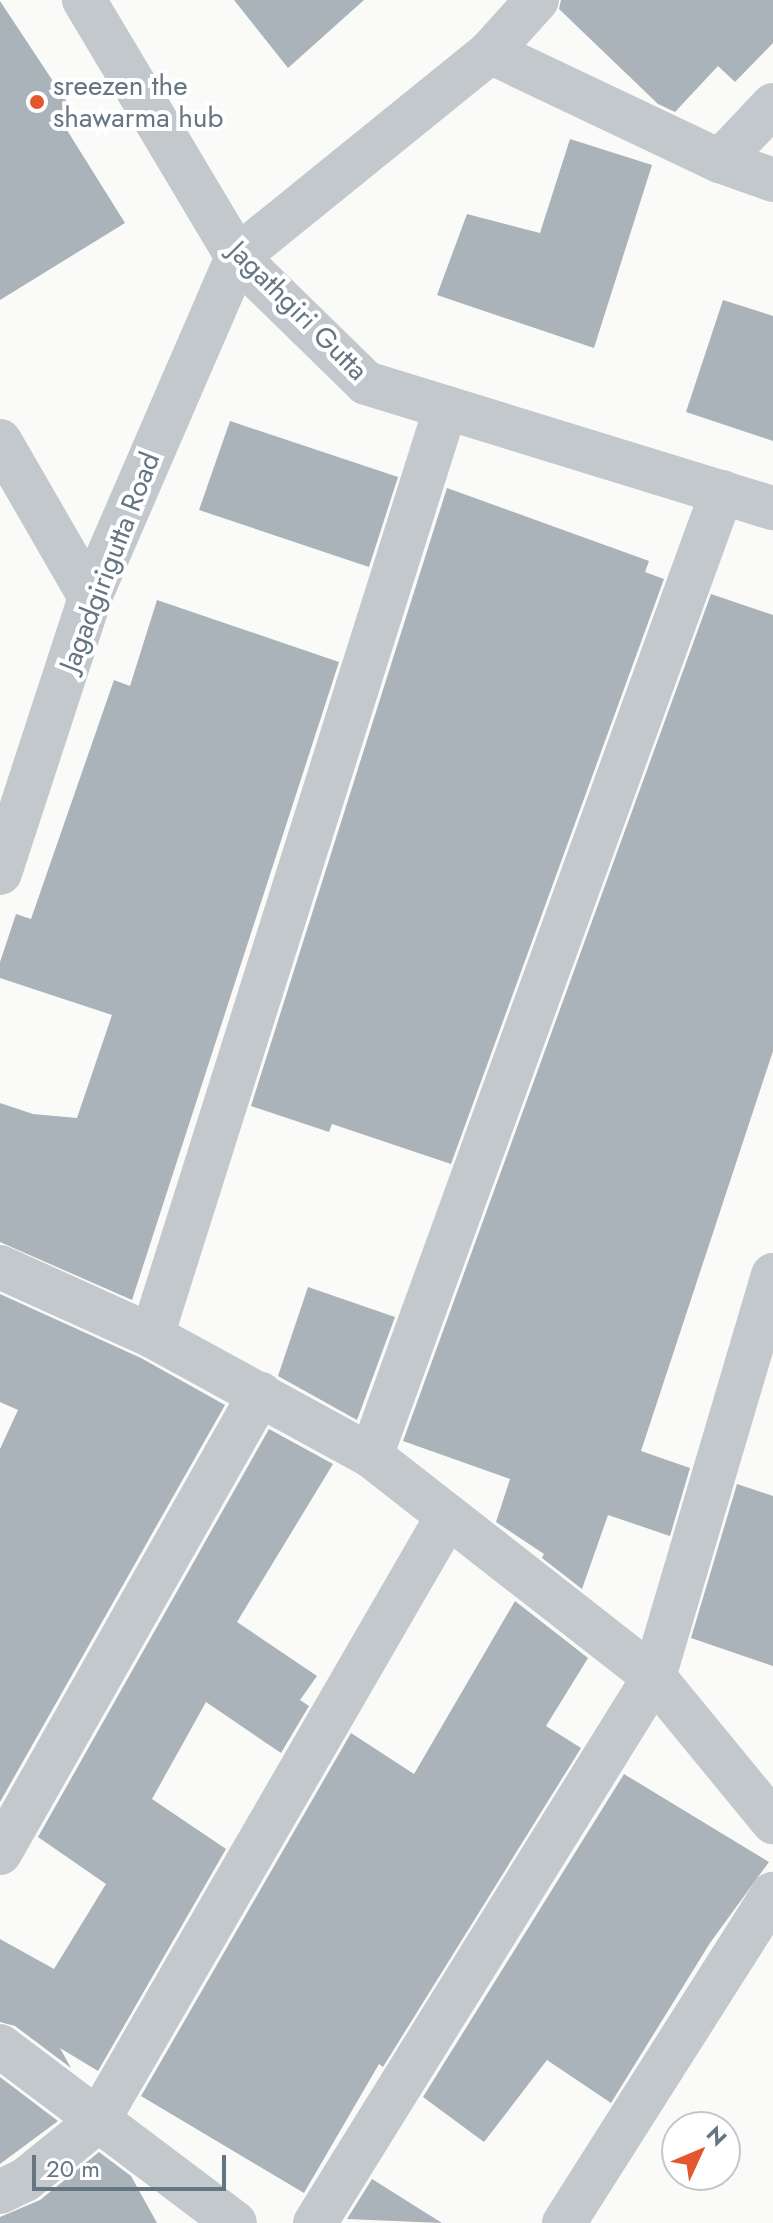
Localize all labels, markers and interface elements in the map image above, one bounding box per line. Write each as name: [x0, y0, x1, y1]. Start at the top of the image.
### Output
place label: sreezen the shawarma hub: [53, 69, 223, 135]
marker: sreezen the shawarma hub: [28, 93, 46, 111]
street label: Jagathgiri Gutta: [221, 234, 375, 388]
street label: Jagadgirigutta Road: [53, 448, 167, 676]
north arrow: [661, 2111, 741, 2191]
text: N: [699, 2118, 734, 2153]
scale bar: [36, 2139, 230, 2189]
text: 20 m: [46, 2151, 100, 2186]

